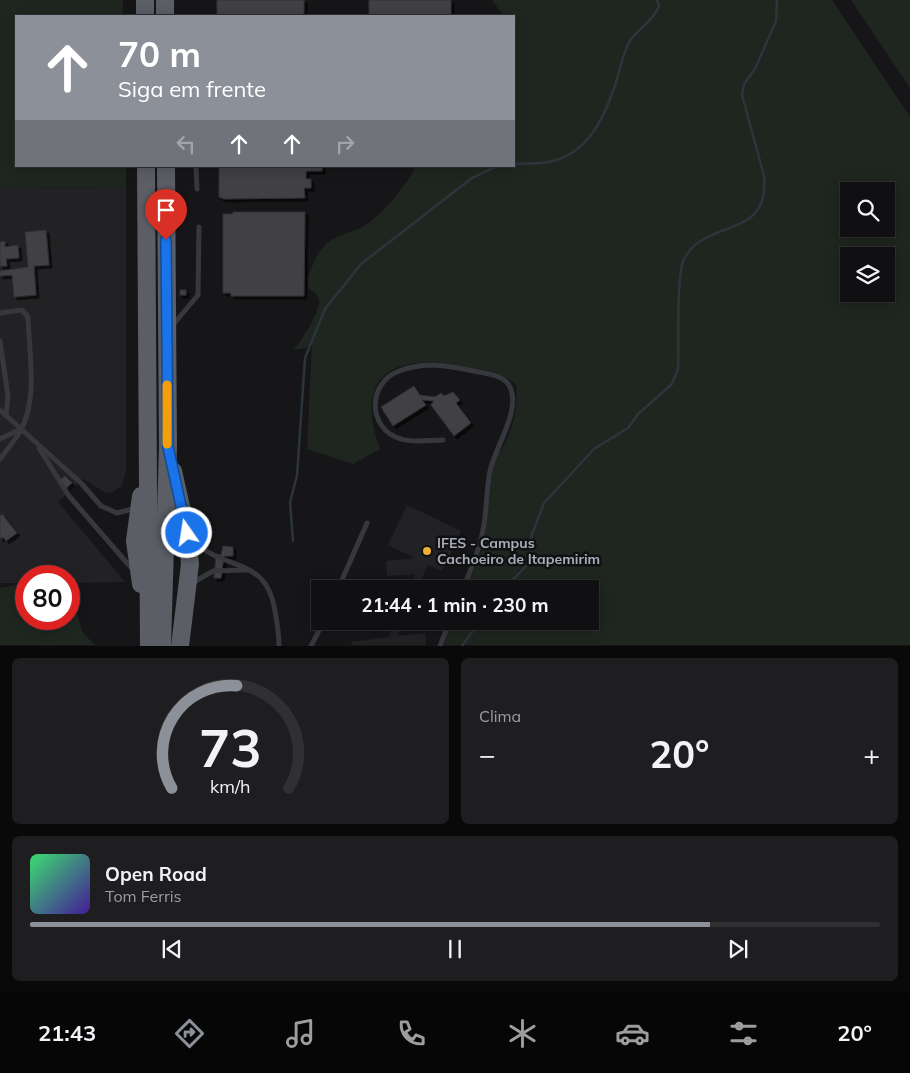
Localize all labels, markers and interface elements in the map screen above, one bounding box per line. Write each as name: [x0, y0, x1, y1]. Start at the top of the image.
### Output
text: 70 m: [118, 32, 201, 76]
icon: ahead: [35, 35, 100, 100]
text: Siga em frente: [118, 75, 266, 103]
icon: left: [172, 130, 200, 158]
icon: ahead: [225, 130, 253, 158]
icon: ahead: [278, 130, 306, 158]
icon: right: [331, 130, 359, 158]
map controls: [840, 182, 895, 302]
button: search: [840, 182, 895, 237]
pin: [145, 189, 187, 240]
icon: arrive: [152, 196, 180, 224]
button: layers: [840, 247, 895, 302]
position arrow: [160, 506, 212, 558]
place label: IFES - Campus Cachoeiro de Itapemirim: [437, 534, 600, 568]
marker: IFES - Campus Cachoeiro de Itapemirim: [421, 545, 433, 557]
speed limit sign: 80: [15, 565, 80, 630]
text: 21:44 · 1 min · 230 m: [361, 593, 549, 617]
text: Clima: [479, 706, 521, 726]
text: 73: [199, 715, 262, 780]
text: 20°: [649, 730, 710, 778]
text: −: [479, 737, 496, 772]
text: +: [863, 737, 880, 772]
text: km/h: [210, 775, 251, 797]
text: Open Road: [105, 862, 207, 886]
text: Tom Ferris: [105, 886, 182, 906]
icon: previous: [158, 935, 186, 963]
icon: pause: [441, 935, 469, 963]
icon: next: [724, 935, 752, 963]
icon: directions: [172, 1016, 207, 1051]
icon: music: [283, 1016, 318, 1051]
icon: phone: [394, 1016, 429, 1051]
icon: climate: [505, 1016, 540, 1051]
icon: car: [615, 1016, 650, 1051]
icon: filters: [726, 1016, 761, 1051]
text: 21:43: [38, 1019, 96, 1047]
text: 20°: [837, 1019, 872, 1047]

